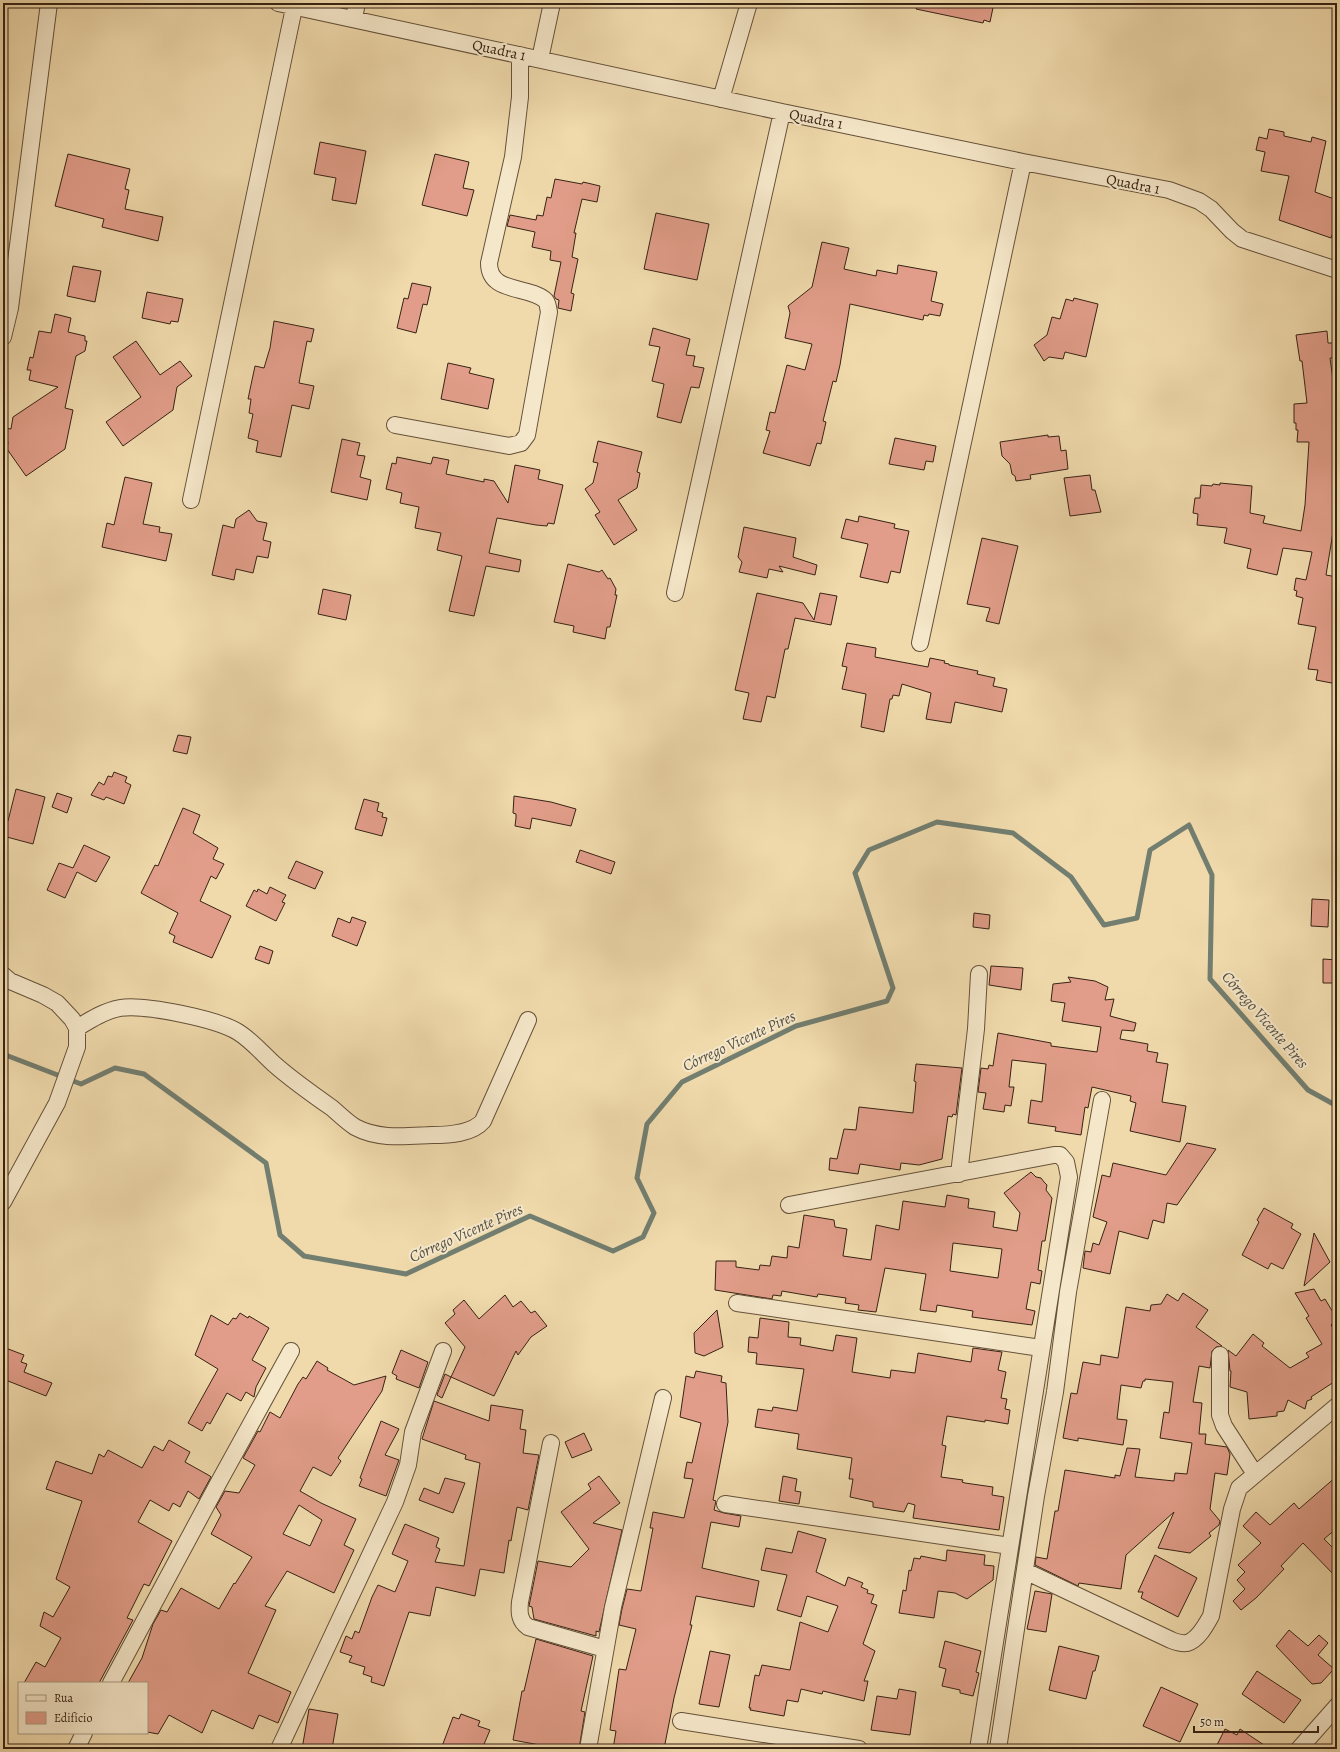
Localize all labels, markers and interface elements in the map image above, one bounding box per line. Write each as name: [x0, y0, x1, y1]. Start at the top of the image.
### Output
street label: Quadra 1: [470, 35, 528, 65]
street label: Quadra 1: [787, 104, 845, 134]
street label: Quadra 1: [1104, 169, 1162, 199]
water label: Córrego Vicente Pires: [1217, 967, 1314, 1074]
water label: Córrego Vicente Pires: [679, 1005, 800, 1077]
water label: Córrego Vicente Pires: [406, 1198, 527, 1268]
legend: [18, 1682, 148, 1734]
text: Rua: [54, 1690, 73, 1706]
scale bar: [1194, 1708, 1318, 1734]
text: Edifício: [54, 1710, 92, 1726]
text: 50 m: [1200, 1714, 1224, 1730]

